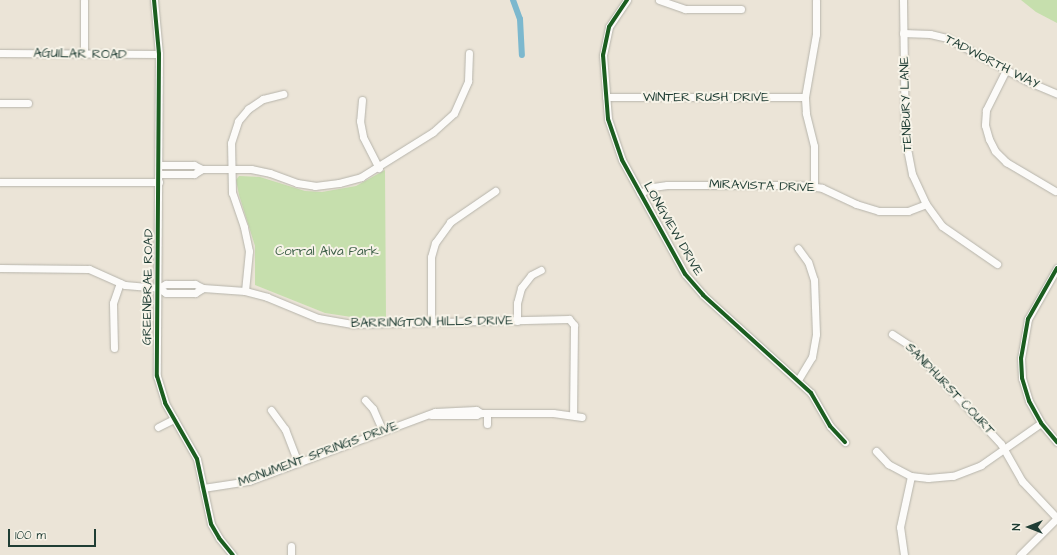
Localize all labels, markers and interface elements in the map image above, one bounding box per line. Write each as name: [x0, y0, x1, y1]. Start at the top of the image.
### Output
street label: TADWORTH WAY: [942, 32, 1042, 92]
street label: AGUILAR ROAD: [33, 45, 127, 63]
street label: TENBURY LANE: [897, 56, 915, 152]
street label: WINTER RUSH DRIVE: [643, 89, 769, 105]
street label: MIRAVISTA DRIVE: [709, 176, 815, 196]
street label: LONGVIEW DRIVE: [640, 179, 706, 279]
street label: GREENBRAE ROAD: [139, 229, 157, 345]
park label: Corral Alva Park: [275, 243, 379, 259]
street label: BARRINGTON HILLS DRIVE: [351, 313, 513, 331]
street label: SANDHURST COURT: [902, 340, 998, 438]
street label: MONUMENT SPRINGS DRIVE: [236, 418, 400, 490]
north arrow: [1009, 507, 1049, 547]
scale bar: [10, 521, 98, 547]
text: N: [1009, 524, 1024, 530]
text: 100 m: [15, 527, 46, 544]

